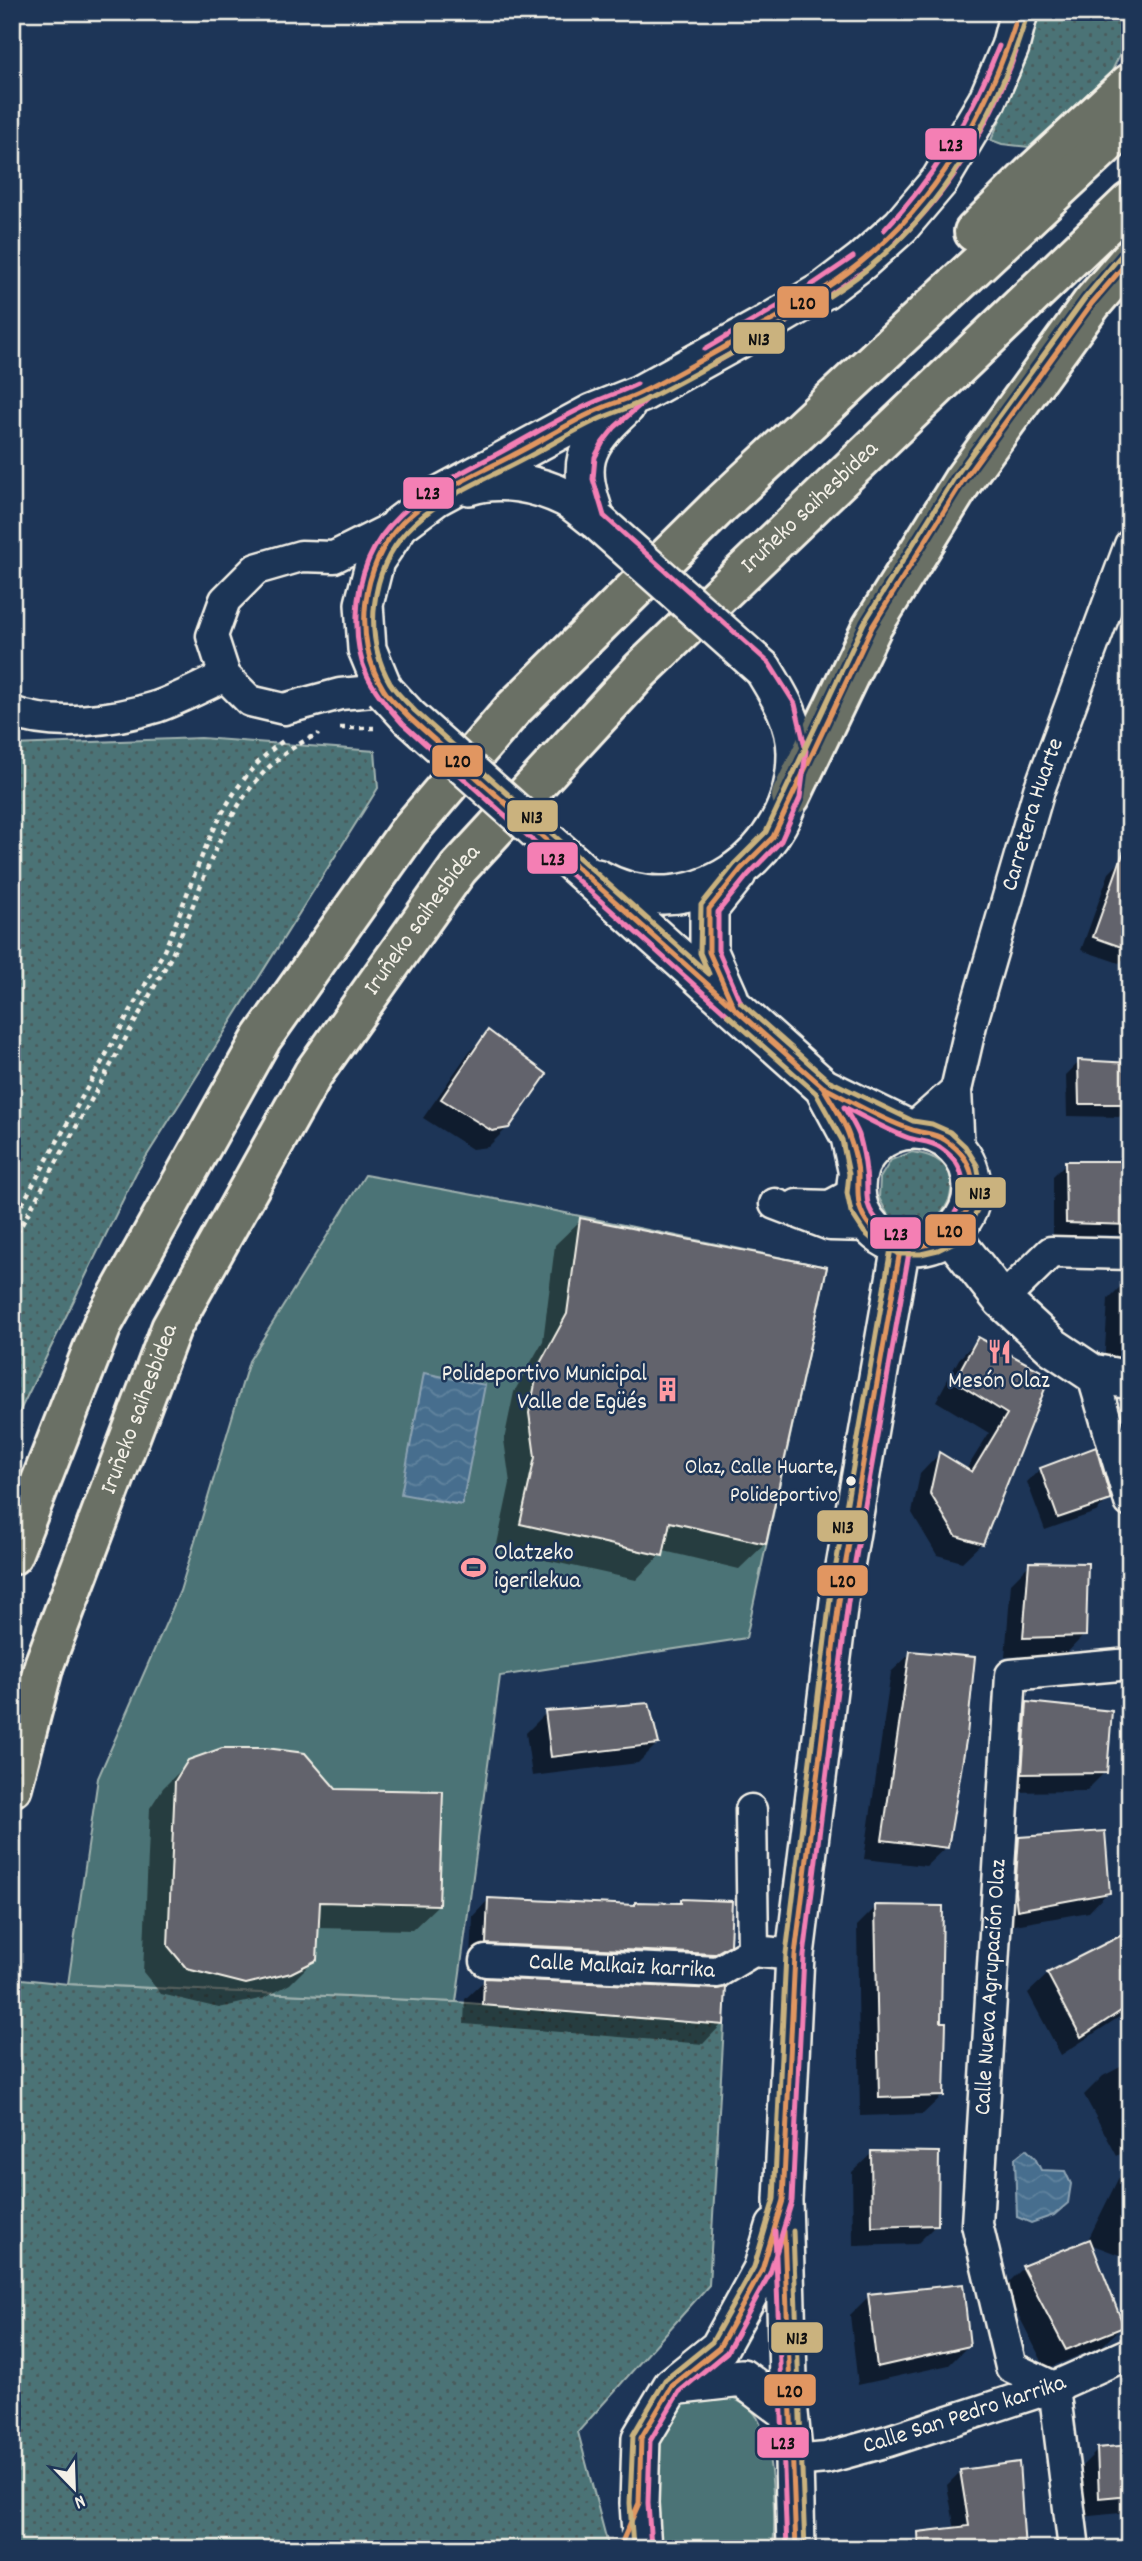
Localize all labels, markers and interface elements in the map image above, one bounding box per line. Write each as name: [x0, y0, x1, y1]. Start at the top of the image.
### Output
line badge: L23: [924, 127, 978, 161]
text: L23: [939, 134, 963, 161]
line badge: L20: [776, 285, 830, 319]
text: L20: [790, 292, 816, 319]
line badge: N13: [732, 321, 786, 355]
text: N13: [748, 328, 770, 355]
street label: Iruñeko saihesbidea: [734, 433, 887, 582]
line badge: L23: [402, 476, 455, 510]
text: L23: [416, 482, 440, 509]
street label: Carretera Huarte: [994, 733, 1074, 895]
line badge: L20: [431, 744, 484, 778]
text: L20: [445, 750, 471, 777]
line badge: N13: [506, 799, 559, 833]
text: N13: [521, 806, 543, 833]
street label: Iruñeko saihesbidea: [356, 837, 490, 1003]
line badge: L23: [526, 841, 579, 875]
text: L23: [541, 848, 565, 875]
line badge: N13: [954, 1176, 1007, 1209]
text: N13: [969, 1182, 991, 1209]
line badge: L20: [924, 1213, 977, 1247]
line badge: L23: [869, 1216, 922, 1250]
text: L20: [937, 1220, 963, 1247]
text: L23: [884, 1223, 908, 1250]
street label: Iruñeko saihesbidea: [93, 1319, 188, 1500]
restaurant icon: Mesón Olaz: [985, 1337, 1013, 1365]
place label: Polideportivo Municipal Valle de Egüés: [441, 1358, 647, 1420]
place label: Mesón Olaz: [948, 1365, 1050, 1399]
building icon: Polideportivo Municipal Valle de Egüés: [653, 1375, 681, 1403]
place label: Olaz, Calle Huarte, Polideportivo: [685, 1453, 838, 1512]
marker: Olaz, Calle Huarte, Polideportivo: [844, 1474, 858, 1488]
line badge: N13: [816, 1509, 869, 1543]
text: N13: [832, 1516, 854, 1543]
place label: Olatzeko igerilekua: [494, 1537, 581, 1599]
sports icon: Olatzeko igerilekua: [460, 1554, 488, 1582]
line badge: L20: [816, 1564, 869, 1597]
text: L20: [830, 1570, 856, 1597]
street label: Calle Nueva Agrupación Olaz: [967, 1858, 1017, 2116]
street label: Calle Malkaiz karrika: [528, 1946, 716, 1989]
line badge: N13: [770, 2321, 824, 2354]
text: N13: [786, 2327, 808, 2354]
street label: Calle San Pedro karrika: [859, 2366, 1072, 2464]
line badge: L20: [763, 2373, 817, 2407]
text: L20: [777, 2380, 803, 2407]
line badge: L23: [756, 2426, 810, 2459]
text: L23: [771, 2432, 795, 2459]
north arrow: [38, 2452, 108, 2522]
text: N: [70, 2486, 89, 2515]

